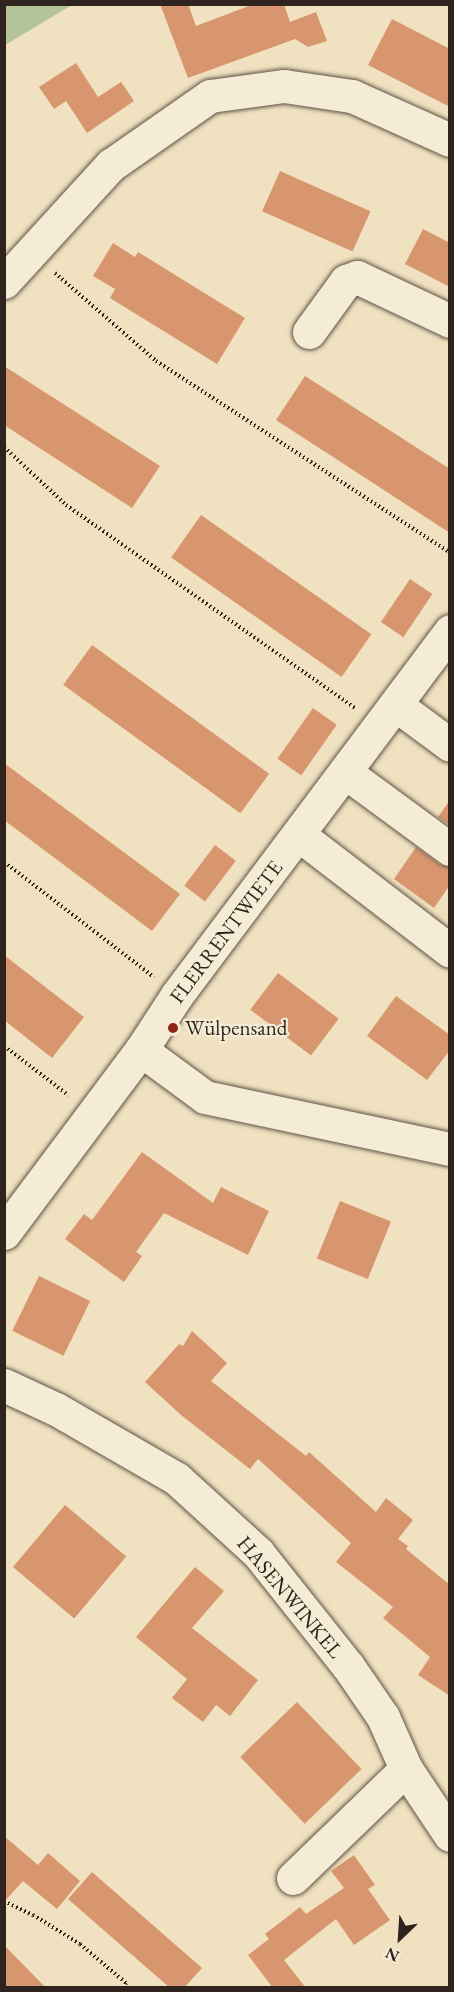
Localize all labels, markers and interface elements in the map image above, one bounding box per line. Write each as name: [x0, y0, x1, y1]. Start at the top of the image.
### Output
street label: FLERRENTWIETE: [164, 856, 288, 1008]
place label: Wülpensand: [185, 1015, 287, 1041]
marker: Wülpensand: [166, 1021, 180, 1035]
street label: HASENWINKEL: [232, 1531, 348, 1663]
north arrow: [370, 1908, 430, 1968]
text: N: [382, 1943, 402, 1967]

